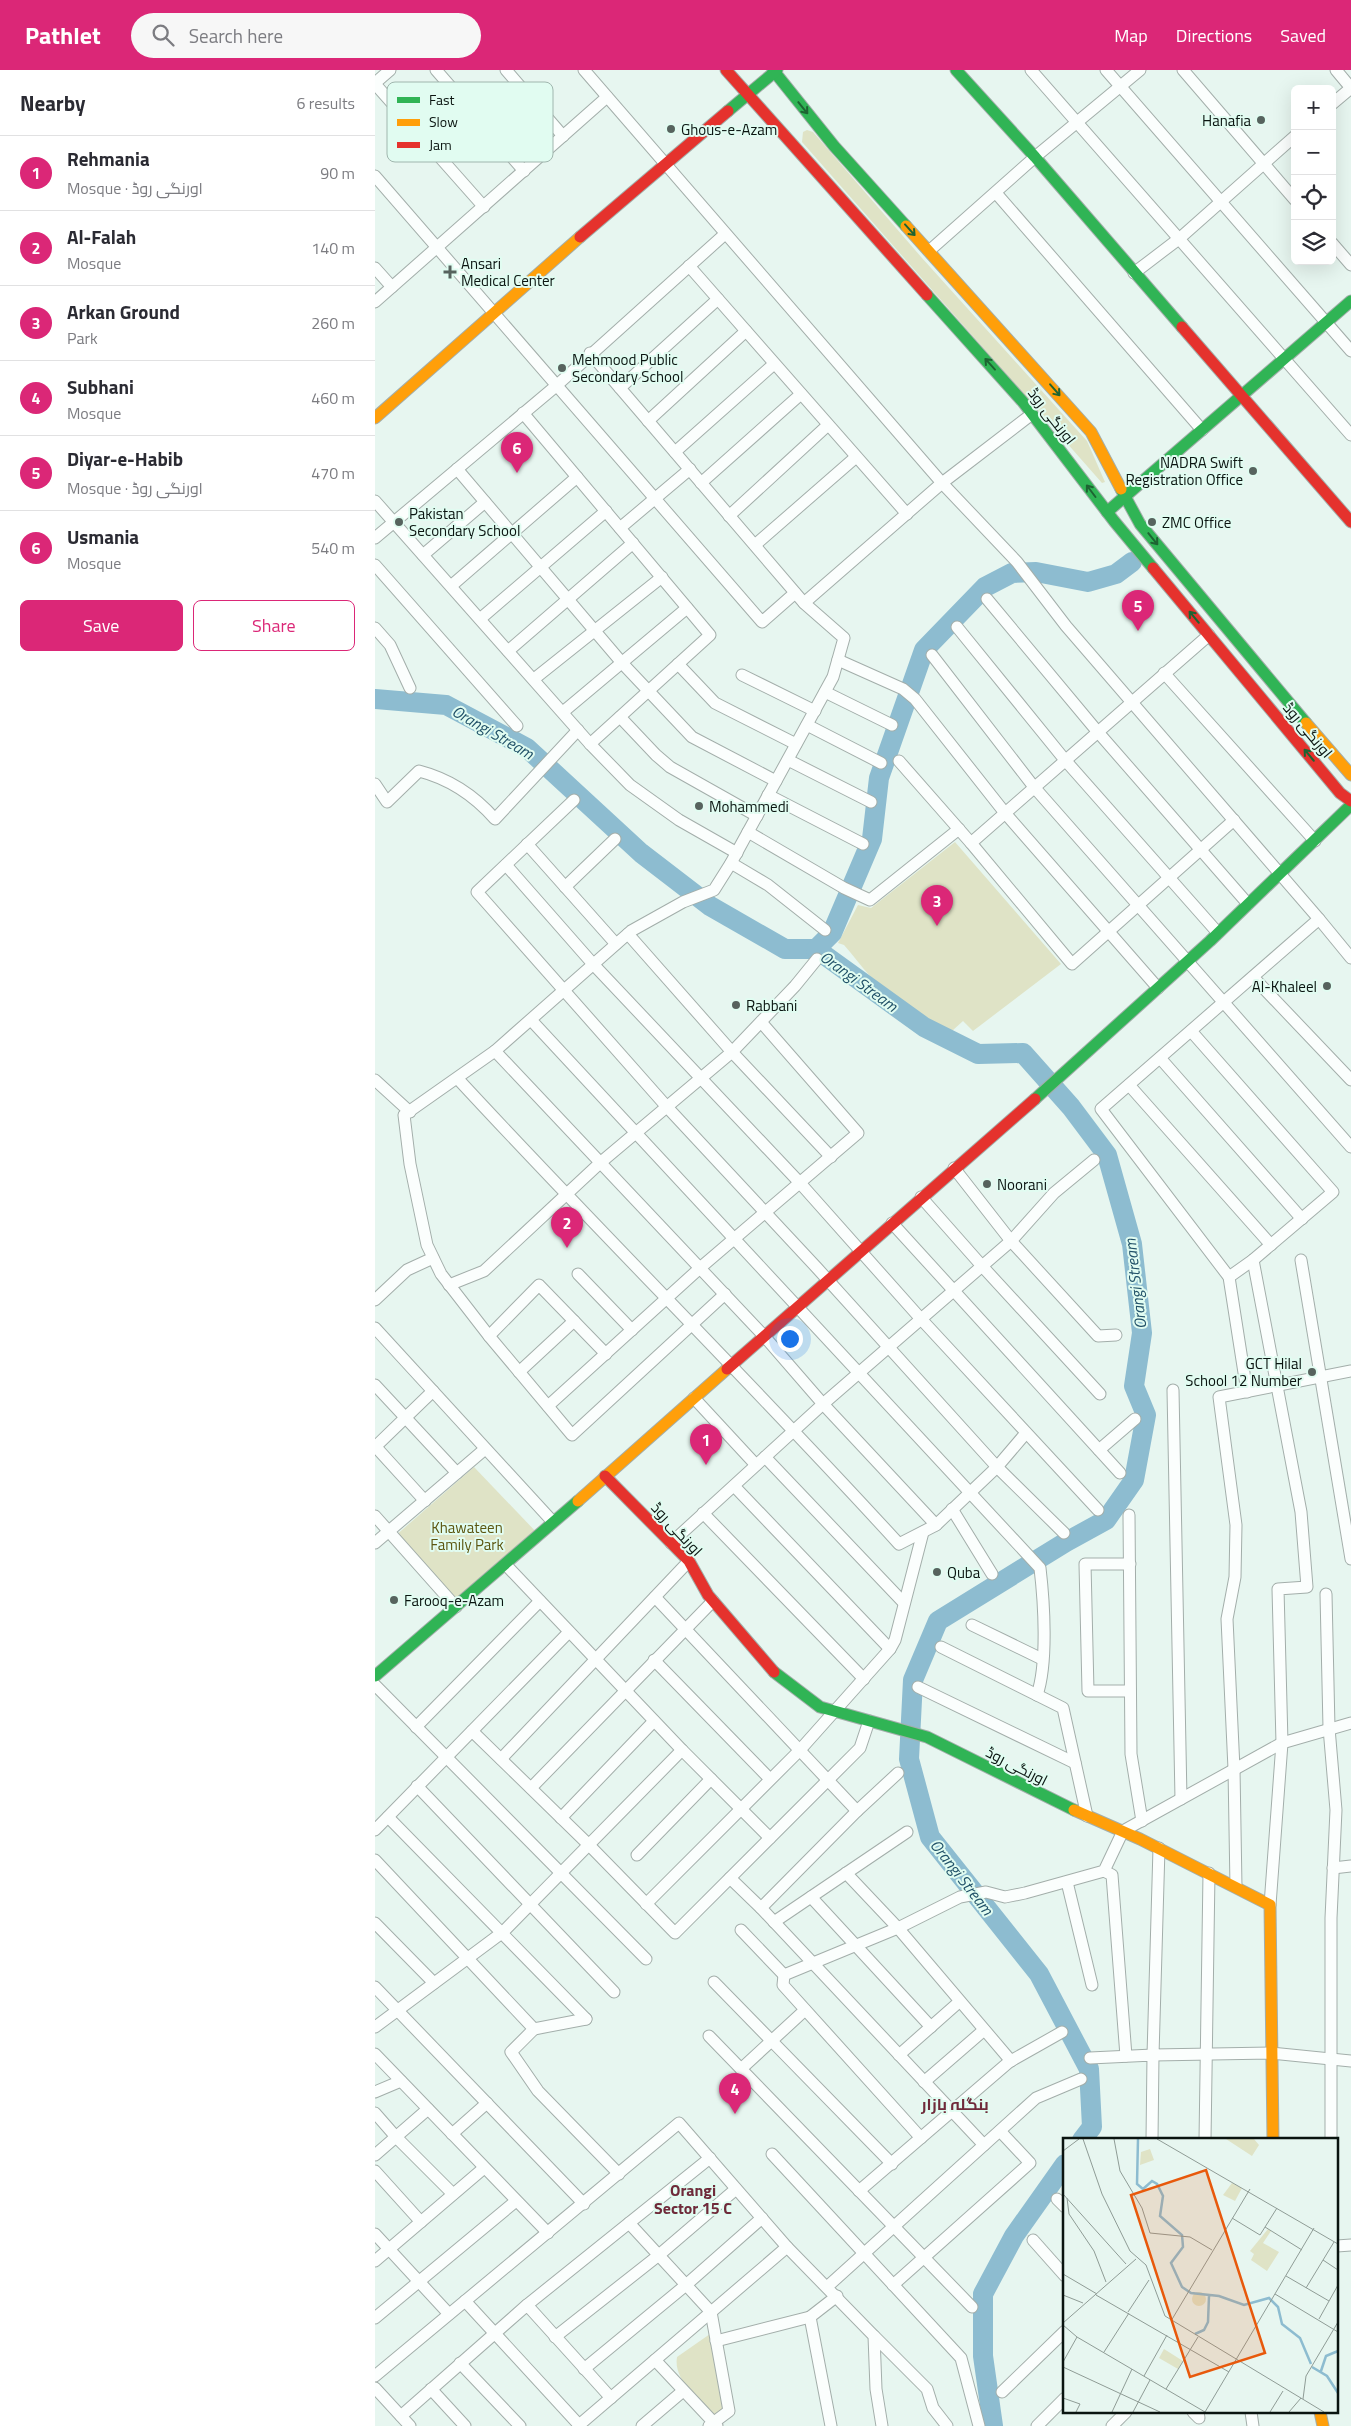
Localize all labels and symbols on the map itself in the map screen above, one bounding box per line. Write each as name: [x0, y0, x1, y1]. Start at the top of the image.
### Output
legend: [387, 82, 553, 162]
text: Fast: [429, 89, 454, 110]
one-way arrow: [798, 101, 809, 114]
place label: Hanafia: [1202, 109, 1251, 132]
text: Slow: [429, 111, 458, 132]
marker: Hanafia: [1255, 114, 1267, 126]
place label: Ghous-e-Azam: [681, 118, 777, 141]
marker: Ghous-e-Azam: [665, 123, 677, 135]
text: Jam: [429, 134, 452, 155]
one-way arrow: [904, 224, 916, 237]
place label: Ansari Medical Center: [461, 252, 555, 292]
marker: Ansari Medical Center: [443, 265, 457, 279]
place label: Mehmood Public Secondary School: [572, 348, 683, 388]
one-way arrow: [984, 358, 996, 371]
marker: Mehmood Public Secondary School: [556, 362, 568, 374]
street label: اورنگی روڈ: [1022, 383, 1082, 449]
one-way arrow: [1049, 383, 1060, 396]
pin: 6: [501, 432, 533, 473]
place label: NADRA Swift Registration Office: [1125, 451, 1244, 491]
marker: NADRA Swift Registration Office: [1247, 465, 1259, 477]
one-way arrow: [1086, 485, 1097, 498]
place label: Pakistan Secondary School: [409, 502, 520, 542]
place label: ZMC Office: [1162, 511, 1231, 534]
marker: Pakistan Secondary School: [393, 516, 405, 528]
marker: ZMC Office: [1146, 516, 1158, 528]
one-way arrow: [1147, 532, 1158, 545]
pin: 5: [1122, 590, 1154, 631]
one-way arrow: [1188, 610, 1200, 623]
street label: اورنگی روڈ: [1278, 697, 1338, 763]
water label: Orangi Stream: [448, 699, 539, 765]
one-way arrow: [1304, 749, 1315, 762]
place label: Mohammedi: [709, 795, 789, 818]
marker: Mohammedi: [693, 800, 705, 812]
pin: 3: [921, 885, 953, 926]
water label: Orangi Stream: [815, 945, 903, 1018]
place label: Al-Khaleel: [1252, 975, 1317, 998]
marker: Al-Khaleel: [1321, 980, 1333, 992]
place label: Rabbani: [746, 994, 797, 1017]
marker: Rabbani: [730, 999, 742, 1011]
place label: Noorani: [997, 1173, 1047, 1196]
marker: Noorani: [981, 1178, 993, 1190]
pin: 2: [551, 1207, 583, 1248]
water label: Orangi Stream: [1117, 1237, 1152, 1331]
your location: [777, 1326, 803, 1352]
place label: GCT Hilal School 12 Number: [1185, 1352, 1302, 1392]
marker: GCT Hilal School 12 Number: [1306, 1366, 1318, 1378]
pin: 1: [690, 1424, 722, 1465]
street label: اورنگی روڈ: [646, 1497, 708, 1561]
park label: Khawateen Family Park: [430, 1516, 504, 1556]
place label: Quba: [947, 1561, 981, 1584]
marker: Quba: [931, 1566, 943, 1578]
place label: Farooq-e-Azam: [404, 1589, 504, 1612]
marker: Farooq-e-Azam: [388, 1594, 400, 1606]
street label: اورنگی روڈ: [982, 1741, 1052, 1791]
water label: Orangi Stream: [925, 1834, 1000, 1921]
pin: 4: [719, 2073, 751, 2114]
district label: بنگلہ بازار: [920, 2092, 989, 2116]
inset map: [1063, 2138, 1339, 2414]
district label: Orangi Sector 15 C: [654, 2178, 732, 2220]

